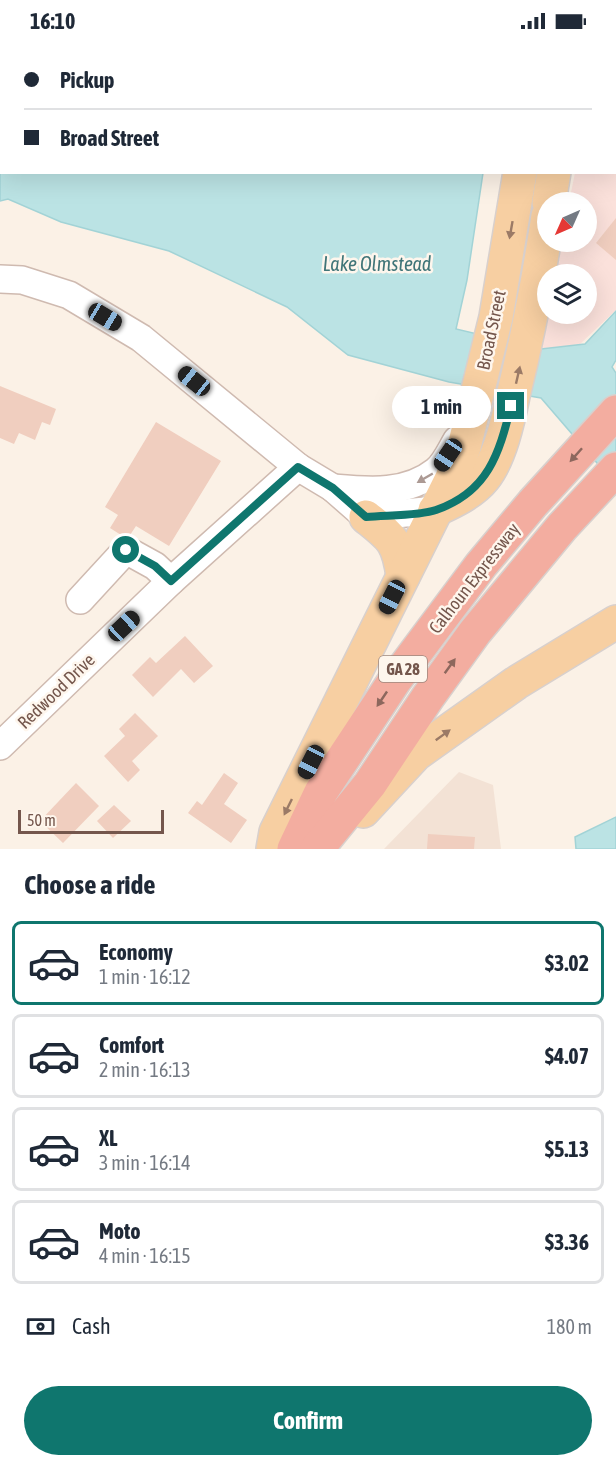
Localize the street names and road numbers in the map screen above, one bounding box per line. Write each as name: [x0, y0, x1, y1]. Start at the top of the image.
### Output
street label: Broad Street: [472, 288, 510, 372]
street label: Calhoun Expressway: [424, 519, 524, 637]
street label: Redwood Drive: [13, 649, 99, 733]
road number: GA 28: [379, 656, 427, 682]

